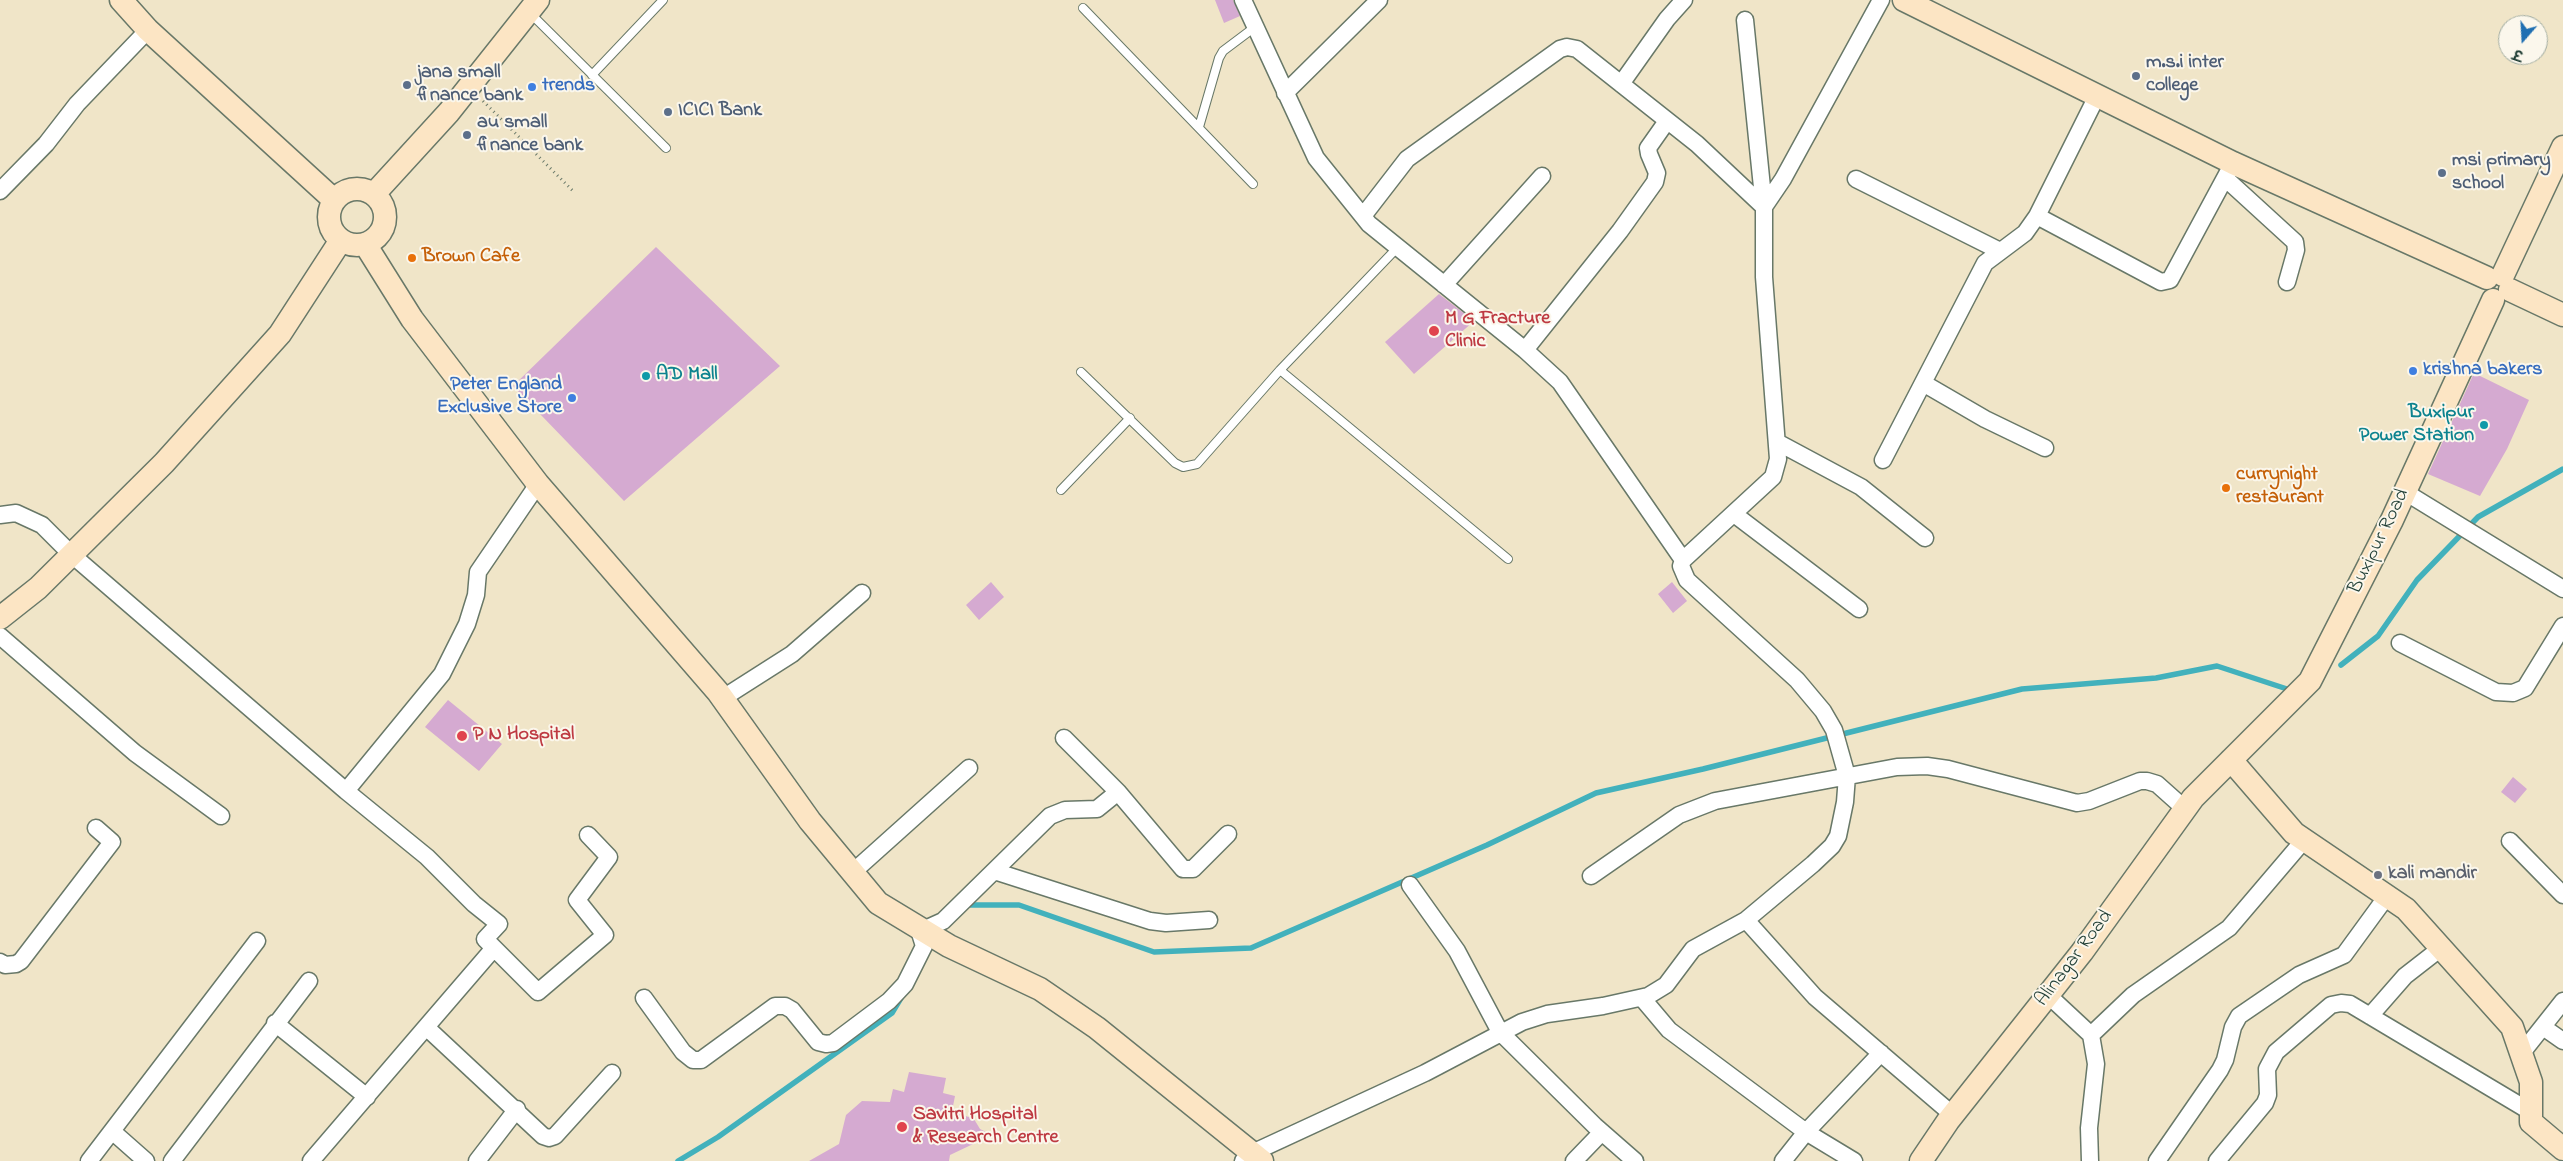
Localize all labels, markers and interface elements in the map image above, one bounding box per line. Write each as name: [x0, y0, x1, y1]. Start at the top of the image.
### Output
north arrow: [2498, 15, 2548, 65]
text: उ: [2510, 42, 2526, 65]
place label: m.s.i inter college: [2146, 52, 2224, 99]
place label: jana small finance bank: [417, 62, 523, 109]
marker: m.s.i inter college: [2130, 70, 2142, 82]
place label: trends: [542, 75, 595, 99]
marker: jana small finance bank: [401, 79, 413, 91]
marker: trends: [526, 81, 538, 93]
place label: ICICI Bank: [678, 100, 762, 124]
marker: ICICI Bank: [662, 106, 674, 118]
place label: au small finance bank: [477, 112, 583, 159]
marker: au small finance bank: [461, 129, 473, 141]
place label: msi primary school: [2452, 150, 2551, 197]
marker: msi primary school: [2436, 167, 2448, 179]
place label: Brown Cafe: [422, 246, 520, 270]
marker: Brown Cafe: [406, 252, 418, 264]
place label: M G Fracture Clinic: [1445, 308, 1550, 355]
marker: M G Fracture Clinic: [1427, 324, 1441, 338]
place label: krishna bakers: [2423, 359, 2542, 383]
place label: AD Mall: [656, 364, 718, 388]
marker: krishna bakers: [2407, 365, 2419, 377]
marker: AD Mall: [640, 370, 652, 382]
place label: Peter England Exclusive Store: [437, 374, 562, 421]
marker: Peter England Exclusive Store: [566, 392, 578, 404]
place label: Buxipur Power Station: [2359, 402, 2474, 449]
marker: Buxipur Power Station: [2478, 419, 2490, 431]
place label: currynight restaurant: [2236, 464, 2324, 511]
marker: currynight restaurant: [2220, 482, 2232, 494]
street label: Buxipur Road: [2344, 485, 2416, 599]
place label: P N Hospital: [473, 724, 574, 748]
marker: P N Hospital: [455, 729, 469, 743]
place label: kali mandir: [2388, 863, 2477, 887]
marker: kali mandir: [2372, 869, 2384, 881]
street label: Alinagar Road: [2031, 906, 2119, 1012]
place label: Savitri Hospital & Research Centre: [913, 1104, 1058, 1151]
marker: Savitri Hospital & Research Centre: [895, 1120, 909, 1134]

